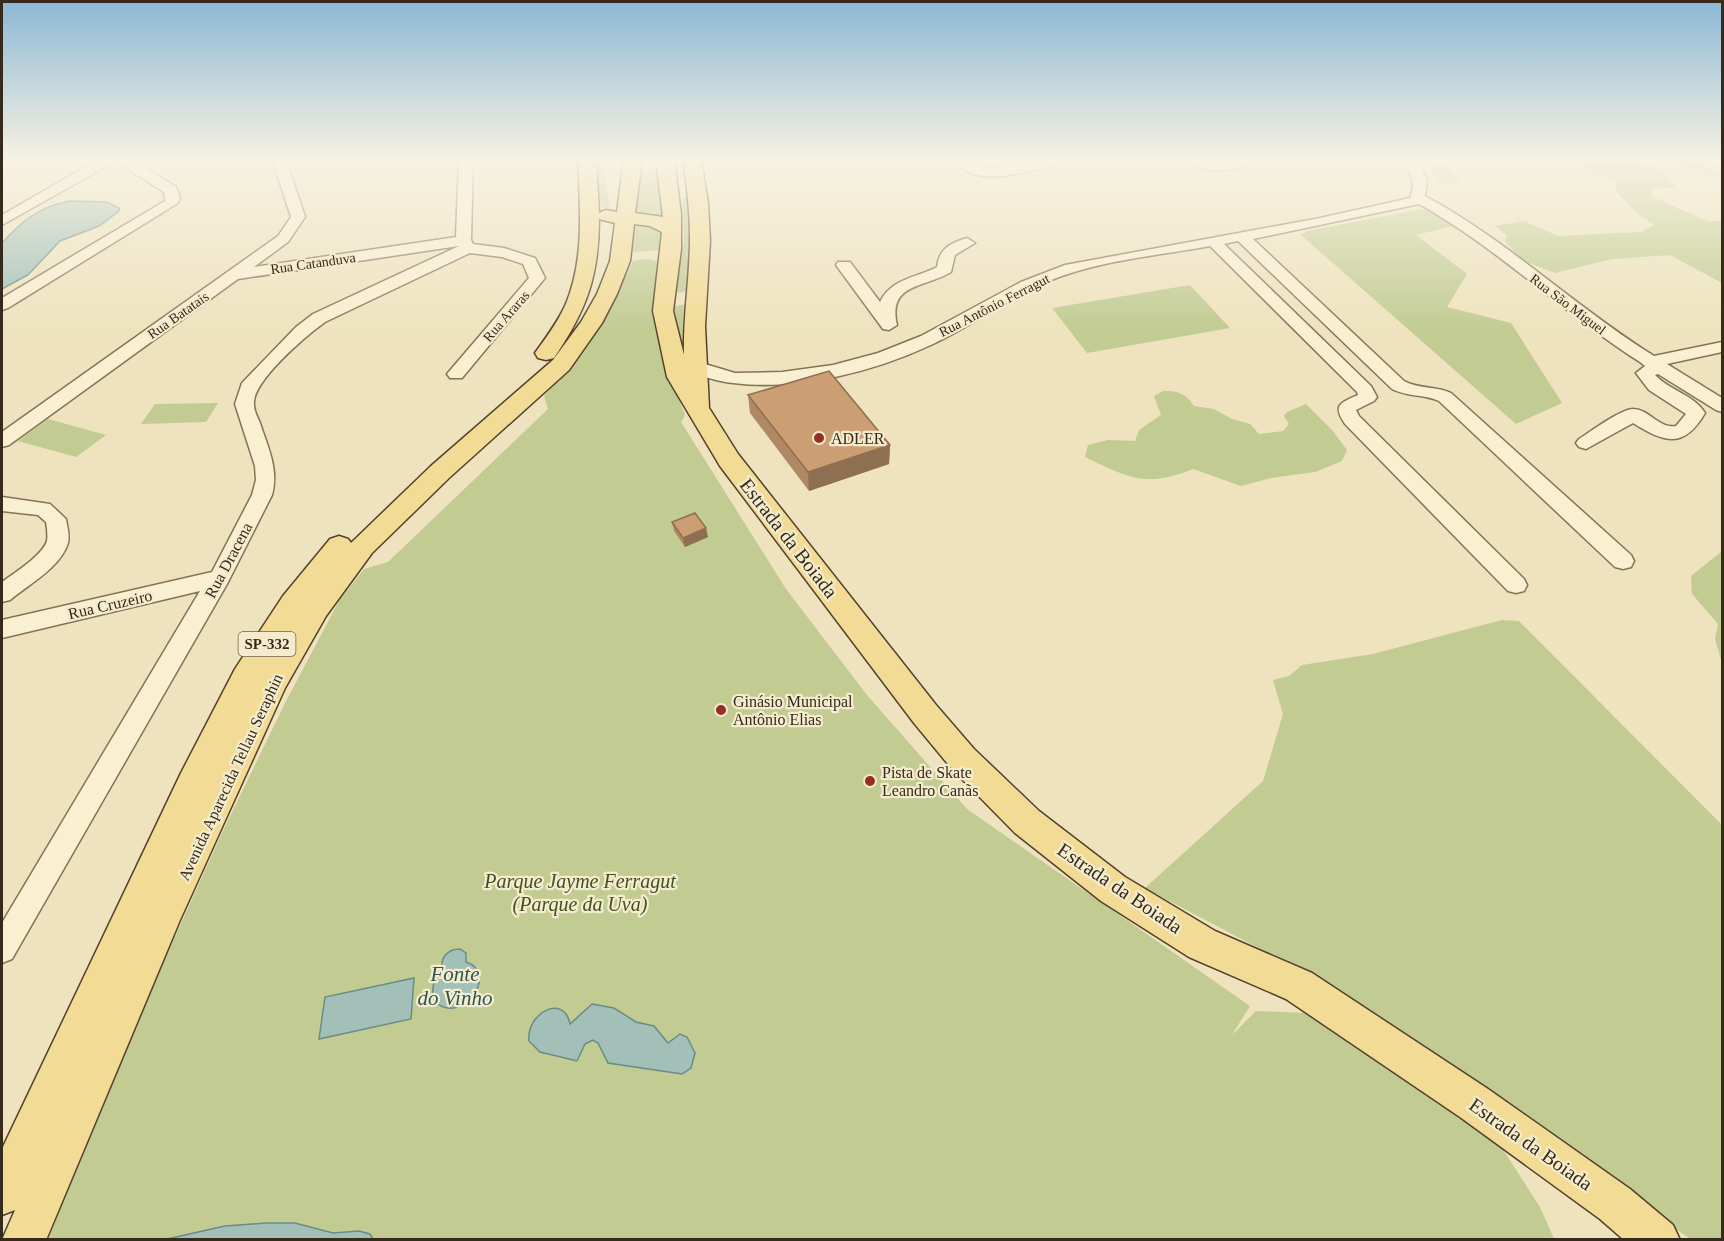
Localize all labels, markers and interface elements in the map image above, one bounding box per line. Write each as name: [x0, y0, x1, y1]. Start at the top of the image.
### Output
street label: Rua Catanduva: [269, 250, 357, 277]
street label: Rua Antônio Ferragut: [936, 271, 1052, 340]
street label: Rua São Miguel: [1527, 271, 1609, 338]
street label: Rua Araras: [480, 288, 533, 345]
street label: Rua Batatais: [145, 289, 212, 342]
place label: ADLER: [831, 430, 885, 447]
marker: ADLER: [812, 431, 826, 445]
street label: Estrada da Boiada: [736, 474, 843, 602]
street label: Rua Dracena: [201, 520, 255, 601]
street label: Rua Cruzeiro: [66, 587, 154, 622]
road number: SP-332: [238, 632, 296, 656]
street label: Avenida Aparecida Tellau Seraphin: [175, 671, 287, 884]
place label: Ginásio Municipal Antônio Elias: [733, 693, 853, 728]
marker: Ginásio Municipal Antônio Elias: [714, 703, 728, 717]
place label: Pista de Skate Leandro Canãs: [882, 764, 978, 799]
marker: Pista de Skate Leandro Canãs: [863, 774, 877, 788]
street label: Estrada da Boiada: [1054, 838, 1187, 938]
park label: Parque Jayme Ferragut (Parque da Uva): [483, 870, 676, 916]
water label: Fonte do Vinho: [418, 962, 492, 1010]
street label: Estrada da Boiada: [1465, 1093, 1597, 1195]

